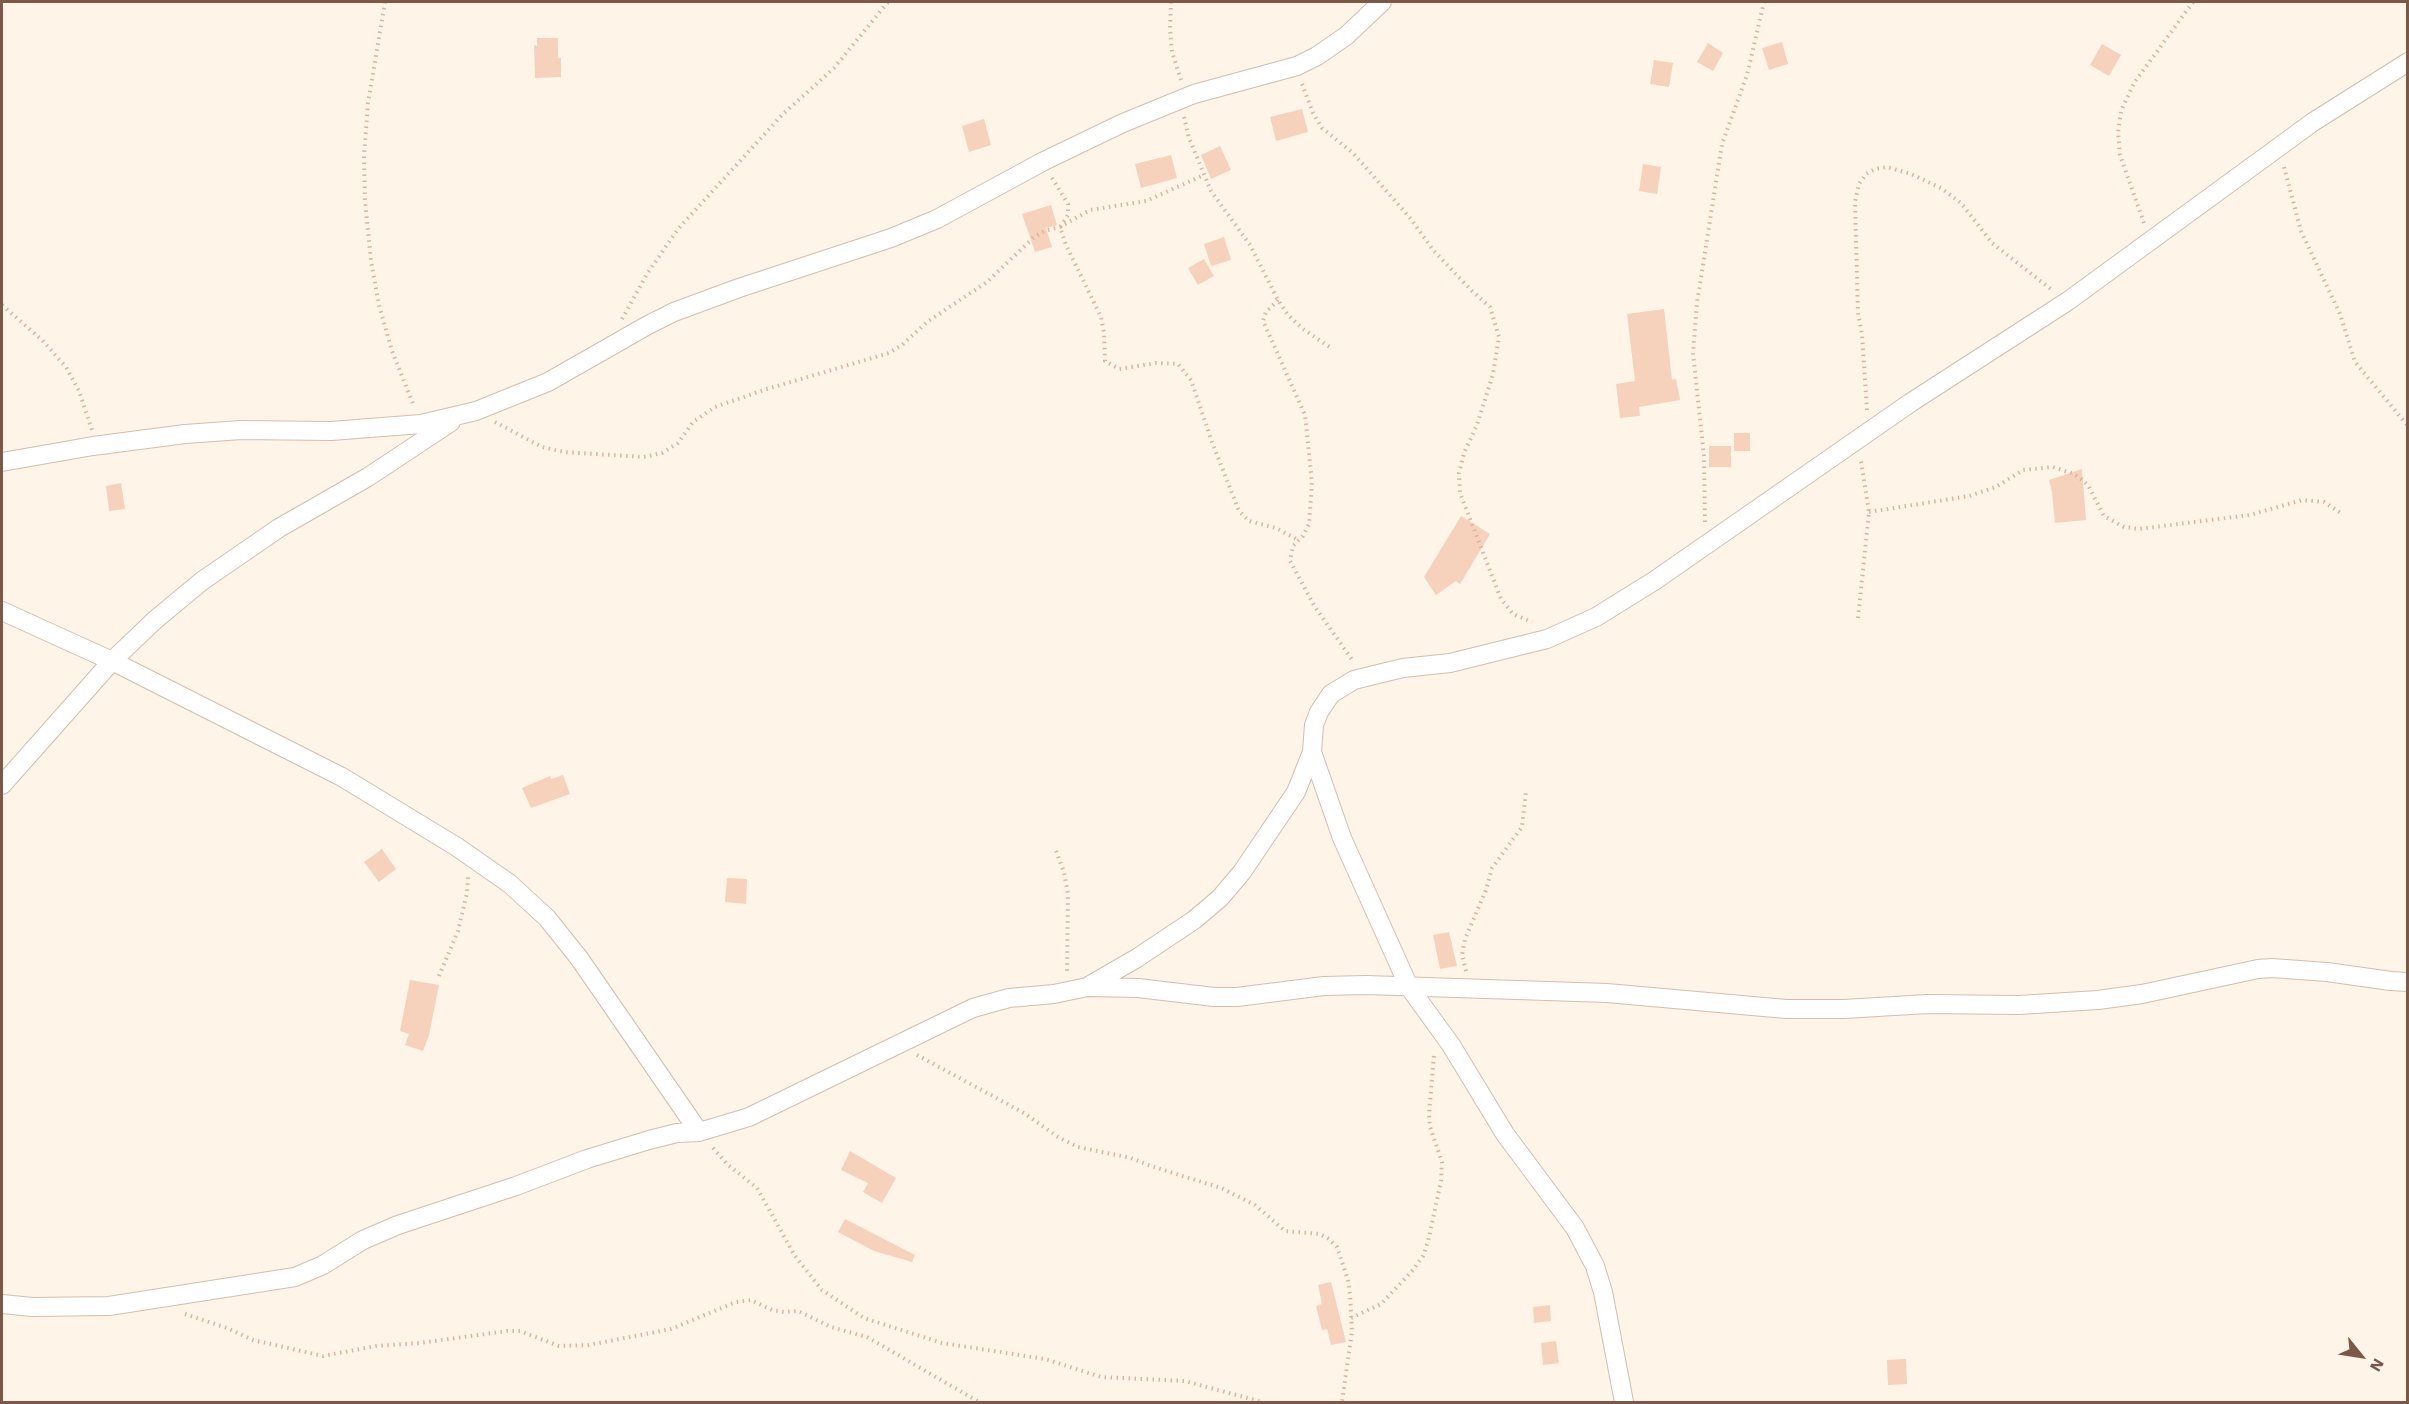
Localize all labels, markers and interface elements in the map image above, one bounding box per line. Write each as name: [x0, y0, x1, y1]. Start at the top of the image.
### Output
north arrow: [2331, 1326, 2391, 1386]
text: N: [2366, 1355, 2388, 1375]

